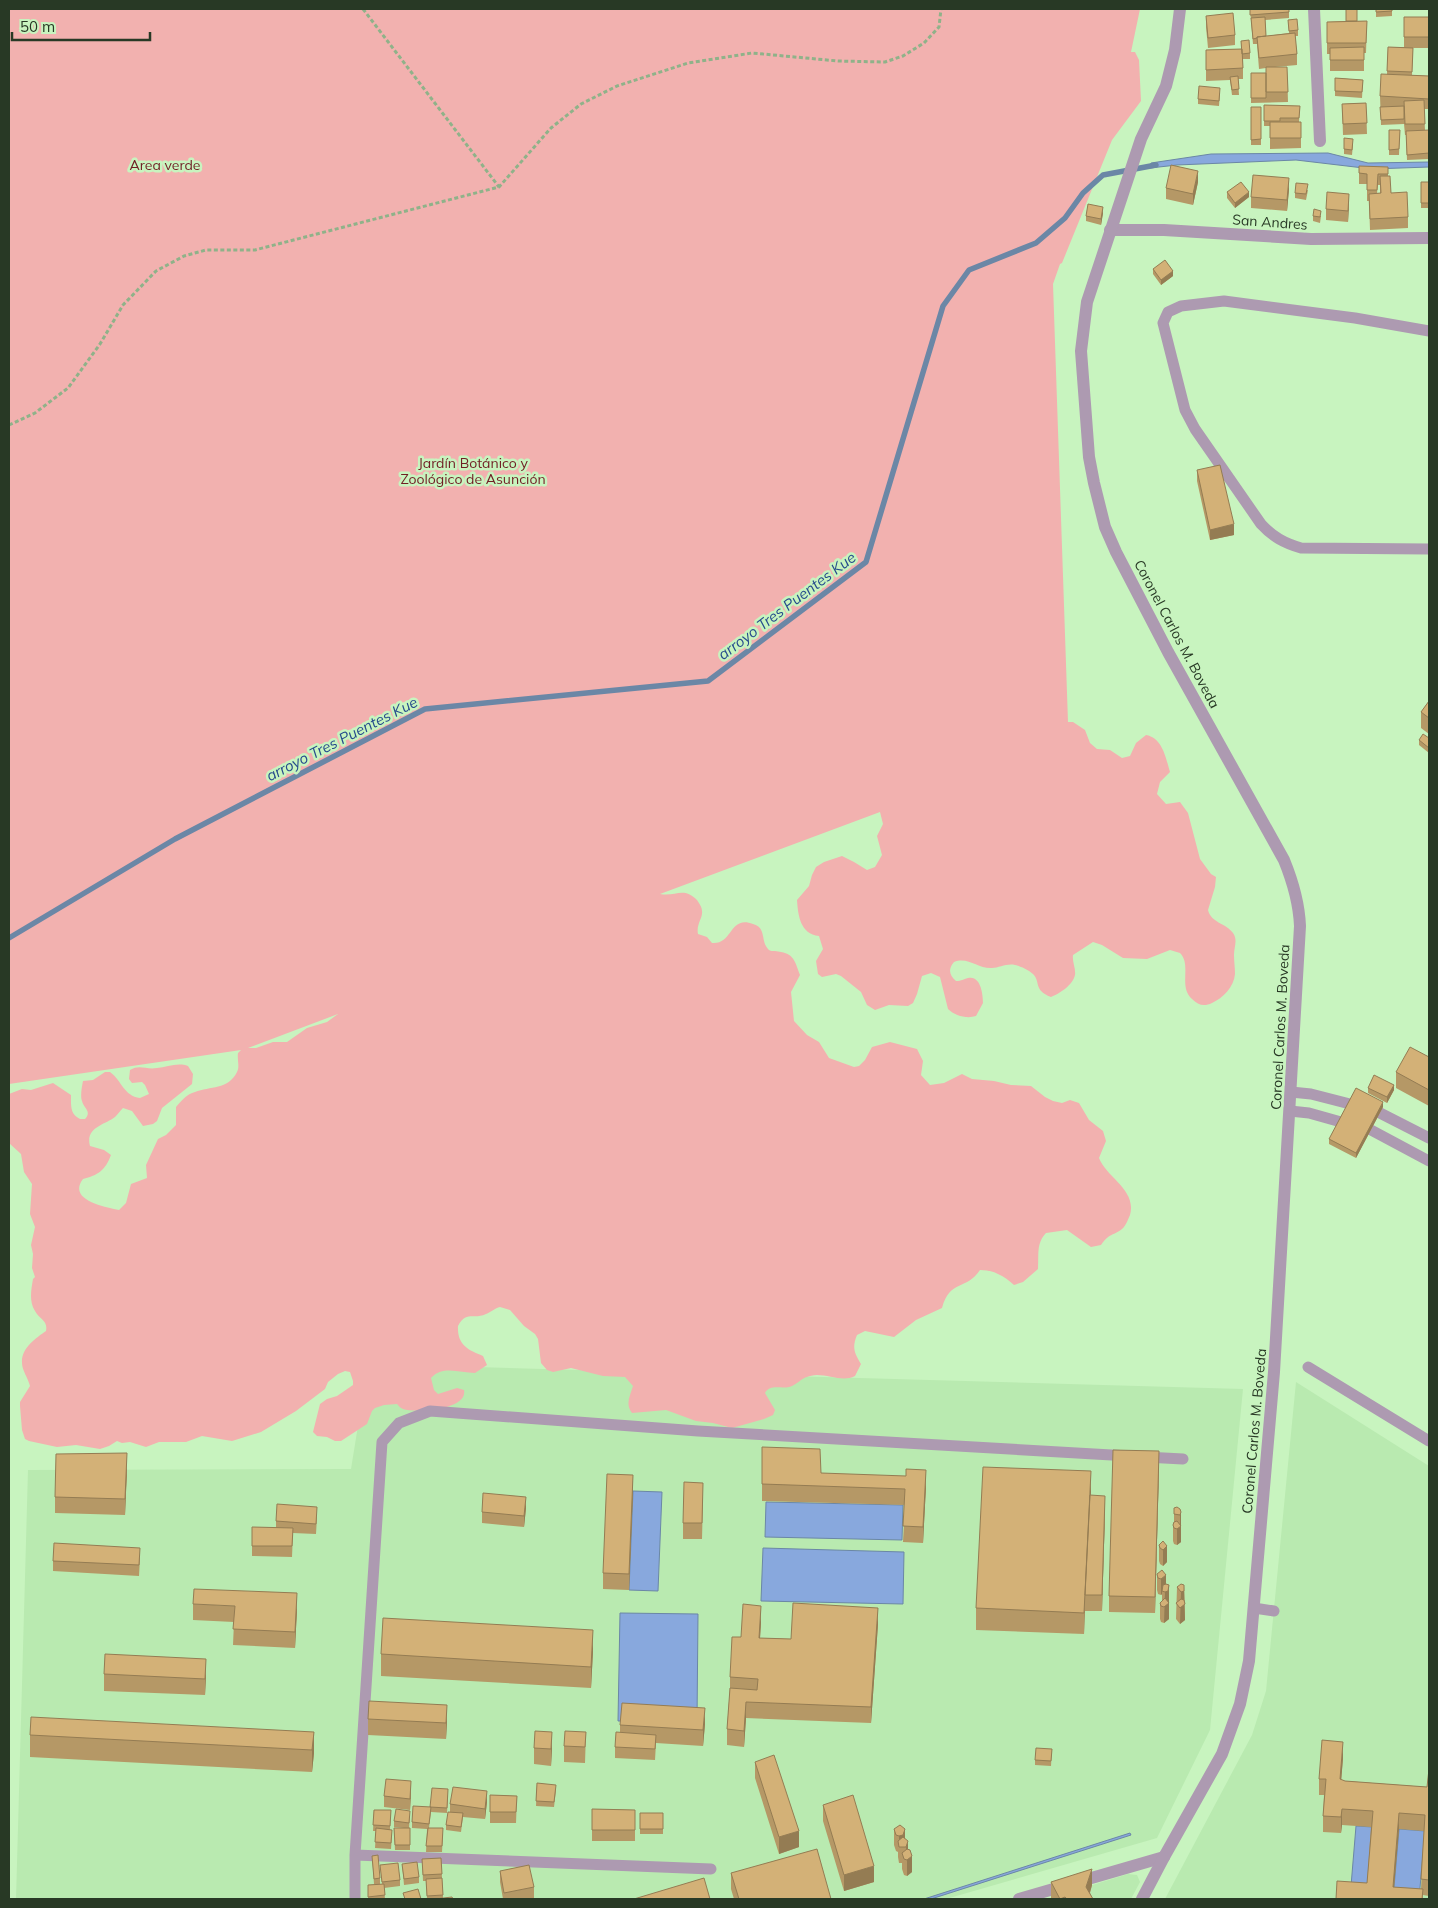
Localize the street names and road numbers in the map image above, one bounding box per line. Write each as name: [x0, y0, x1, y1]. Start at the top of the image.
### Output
street label: San Andres: [1232, 210, 1308, 234]
street label: Coronel Carlos M. Boveda: [1130, 557, 1224, 711]
street label: Coronel Carlos M. Boveda: [1267, 944, 1293, 1110]
street label: Coronel Carlos M. Boveda: [1238, 1348, 1270, 1514]

